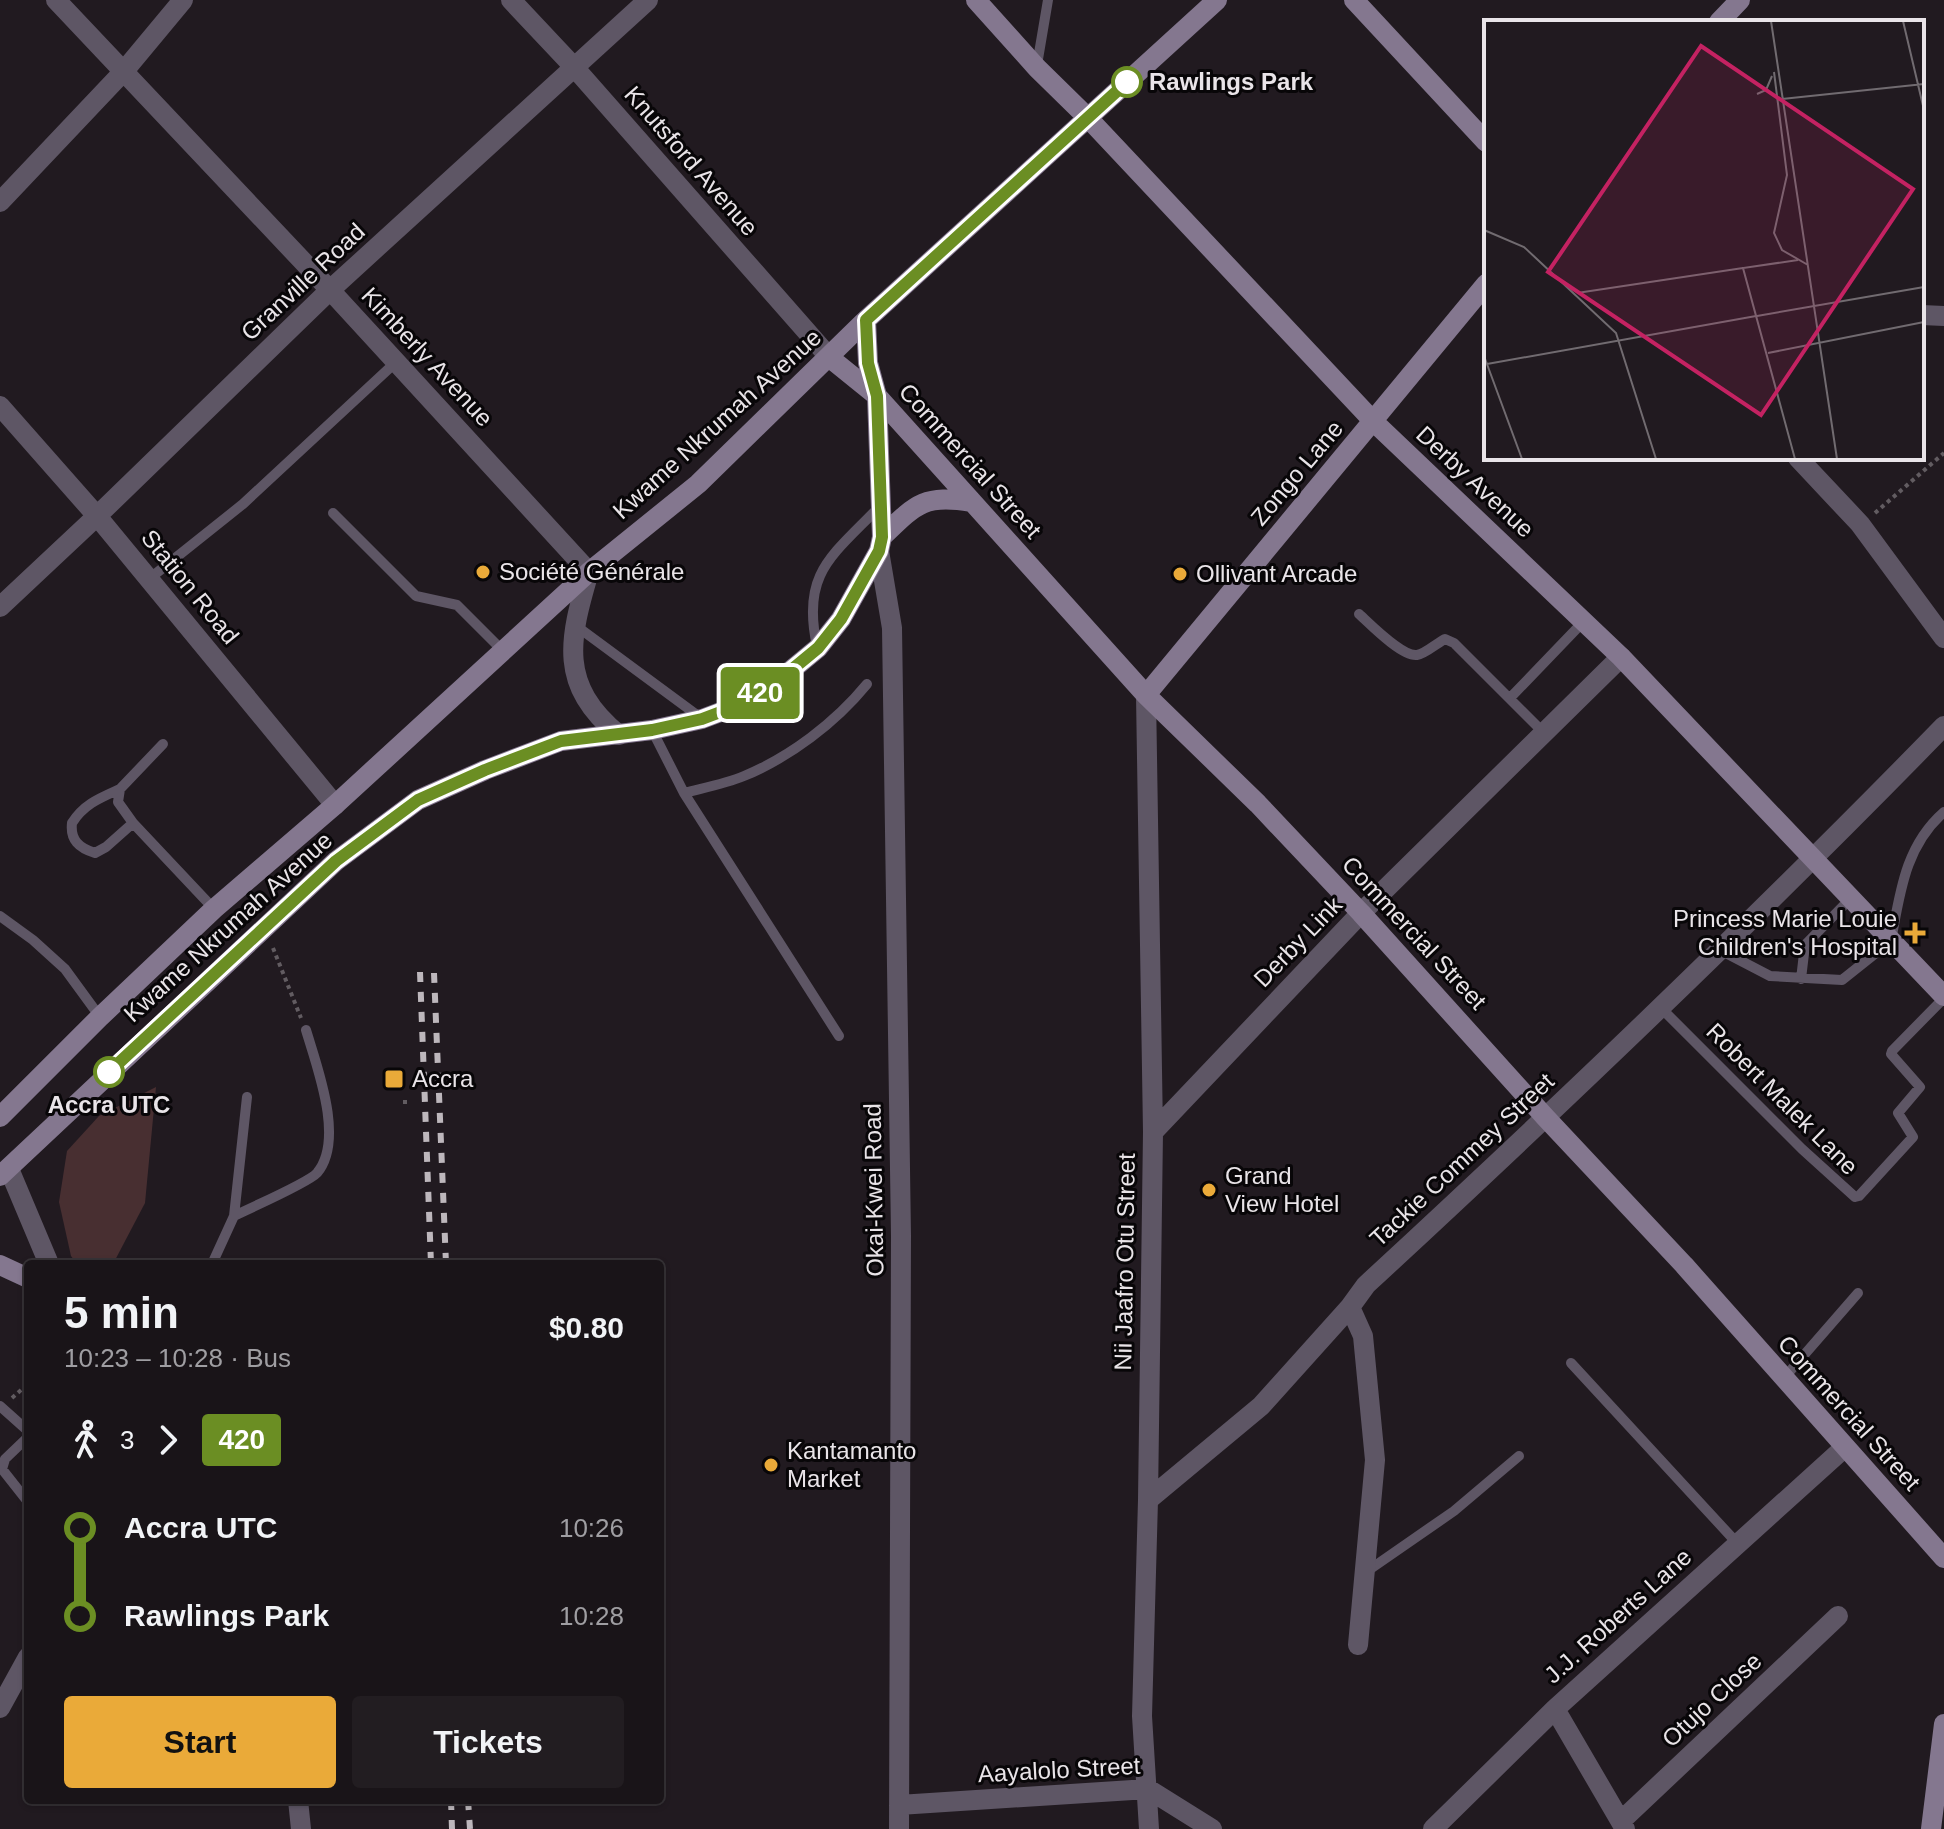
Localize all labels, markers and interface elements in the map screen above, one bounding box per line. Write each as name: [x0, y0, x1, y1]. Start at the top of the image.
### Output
inset map: [1484, 20, 1924, 460]
marker: Rawlings Park: [1112, 67, 1142, 97]
place label: Rawlings Park: [1149, 68, 1314, 95]
street label: Knutsford Avenue: [619, 80, 764, 241]
street label: Granville Road: [235, 218, 370, 346]
street label: Kimberly Avenue: [356, 282, 499, 432]
street label: Kwame Nkrumah Avenue: [607, 323, 826, 524]
street label: Commercial Street: [894, 378, 1047, 544]
street label: Zongo Lane: [1245, 415, 1348, 530]
street label: Derby Avenue: [1411, 420, 1540, 543]
street label: Station Road: [136, 524, 245, 649]
place label: Société Générale: [499, 558, 684, 585]
place label: Ollivant Arcade: [1196, 560, 1357, 587]
marker: Société Générale: [474, 563, 492, 581]
marker: Ollivant Arcade: [1171, 565, 1189, 583]
line badge: 420: [714, 667, 806, 719]
text: 420: [737, 677, 783, 708]
street label: Kwame Nkrumah Avenue: [118, 826, 337, 1027]
street label: Commercial Street: [1337, 851, 1492, 1015]
street label: Derby Link: [1248, 890, 1348, 992]
place label: Princess Marie Louie Children's Hospital: [1673, 905, 1897, 960]
marker: Princess Marie Louie Children's Hospital: [1904, 922, 1926, 944]
street label: Robert Malek Lane: [1701, 1017, 1864, 1180]
marker: Accra UTC: [94, 1057, 124, 1087]
place label: Accra: [412, 1065, 474, 1092]
street label: Tackie Commey Street: [1364, 1067, 1559, 1252]
marker: Accra: [383, 1068, 405, 1090]
place label: Accra UTC: [48, 1091, 170, 1118]
street label: Okai-Kwei Road: [858, 1103, 889, 1277]
street label: Nii Jaafro Otu Street: [1109, 1153, 1140, 1371]
place label: Grand View Hotel: [1225, 1162, 1339, 1217]
marker: Grand View Hotel: [1200, 1181, 1218, 1199]
text: 5 min: [64, 1288, 179, 1337]
text: $0.80: [549, 1311, 624, 1344]
street label: Commercial Street: [1773, 1330, 1926, 1496]
text: 10:23 – 10:28 · Bus: [64, 1343, 291, 1373]
icon: walk: [64, 1418, 108, 1462]
icon: forward: [146, 1418, 190, 1462]
text: 420: [218, 1424, 265, 1455]
text: 3: [120, 1425, 134, 1455]
place label: Kantamanto Market: [787, 1437, 916, 1492]
marker: Kantamanto Market: [762, 1456, 780, 1474]
text: Accra UTC: [124, 1511, 277, 1544]
text: 10:26: [559, 1513, 624, 1543]
street label: J.J. Roberts Lane: [1539, 1543, 1697, 1689]
text: Rawlings Park: [124, 1599, 329, 1632]
text: 10:28: [559, 1601, 624, 1631]
street label: Otujo Close: [1657, 1647, 1767, 1752]
button: Start: [64, 1696, 336, 1788]
button: Tickets: [352, 1696, 624, 1788]
street label: Aayalolo Street: [977, 1752, 1141, 1787]

